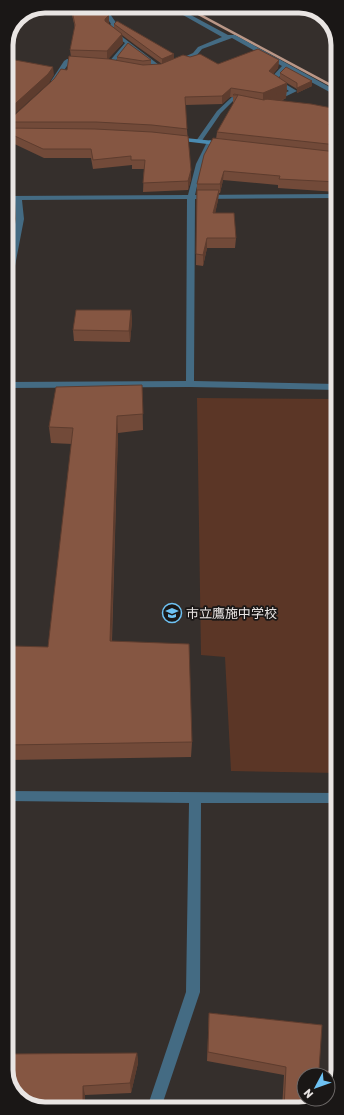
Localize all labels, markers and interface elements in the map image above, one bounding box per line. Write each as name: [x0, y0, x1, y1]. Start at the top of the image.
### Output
school or university icon: 市立鷹施中学校: [161, 602, 183, 624]
place label: 市立鷹施中学校: [186, 606, 277, 621]
north arrow: [296, 1067, 336, 1107]
text: N: [301, 1086, 316, 1100]

